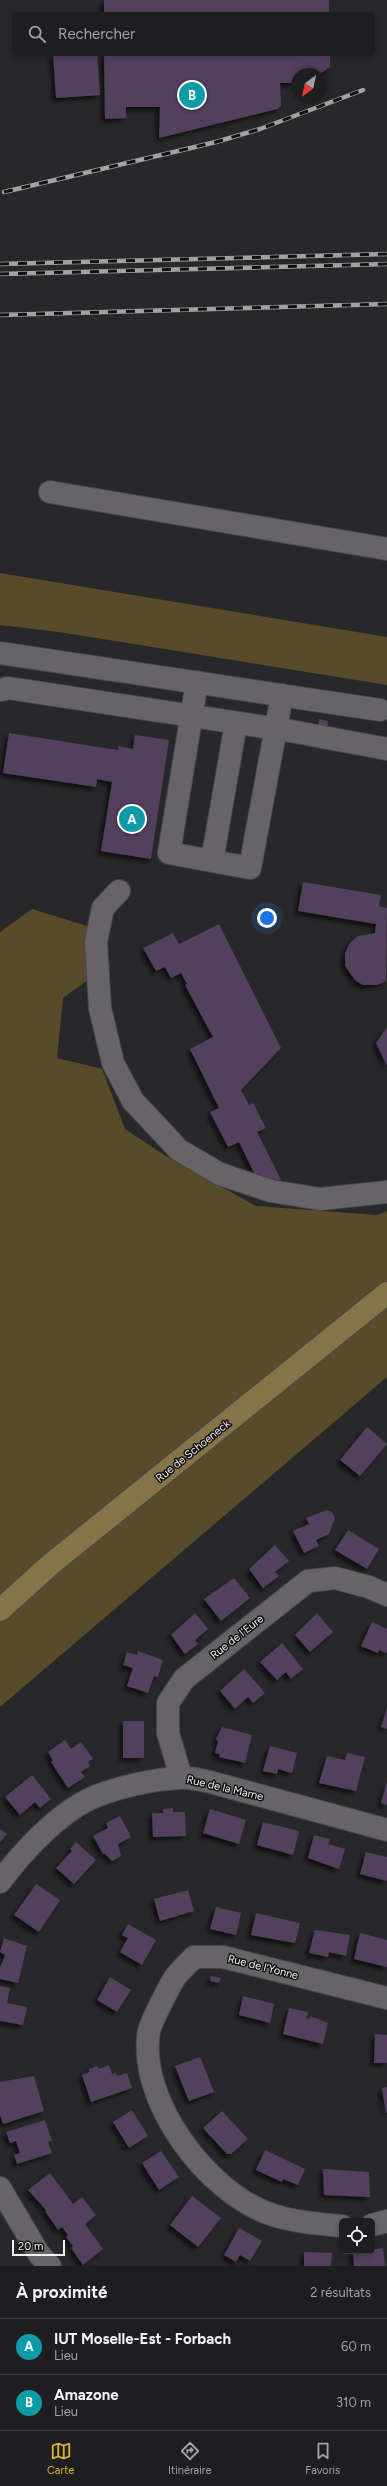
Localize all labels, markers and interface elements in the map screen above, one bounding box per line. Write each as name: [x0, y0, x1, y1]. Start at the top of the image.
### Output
search box: [12, 12, 375, 56]
icon: search: [26, 23, 48, 45]
text: Rechercher: [58, 25, 135, 43]
north arrow: [291, 68, 327, 104]
pin: B: [179, 80, 205, 110]
pin: A: [119, 804, 145, 834]
your location: [257, 908, 277, 928]
street label: Rue de Schoeneck: [153, 1417, 233, 1485]
street label: Rue de l'Eure: [208, 1612, 266, 1662]
street label: Rue de la Marne: [185, 1773, 265, 1803]
street label: Rue de l'Yonne: [226, 1952, 300, 1982]
map controls: [339, 2218, 375, 2254]
button: locate: [339, 2218, 375, 2254]
scale bar: [12, 2238, 65, 2257]
text: 20 m: [18, 2240, 43, 2253]
text: À proximité: [16, 2282, 107, 2302]
text: 2 résultats: [310, 2285, 371, 2300]
text: IUT Moselle-Est - Forbach: [54, 2330, 231, 2348]
text: A: [24, 2339, 34, 2354]
text: 60 m: [341, 2339, 371, 2354]
text: Lieu: [54, 2348, 78, 2363]
text: Amazone: [54, 2386, 118, 2404]
text: B: [25, 2395, 33, 2410]
text: 310 m: [336, 2395, 371, 2410]
text: Lieu: [54, 2404, 78, 2419]
tab: Carte: [47, 2440, 74, 2477]
tab: Itinéraire: [168, 2440, 212, 2477]
tab: Favoris: [305, 2440, 340, 2477]

